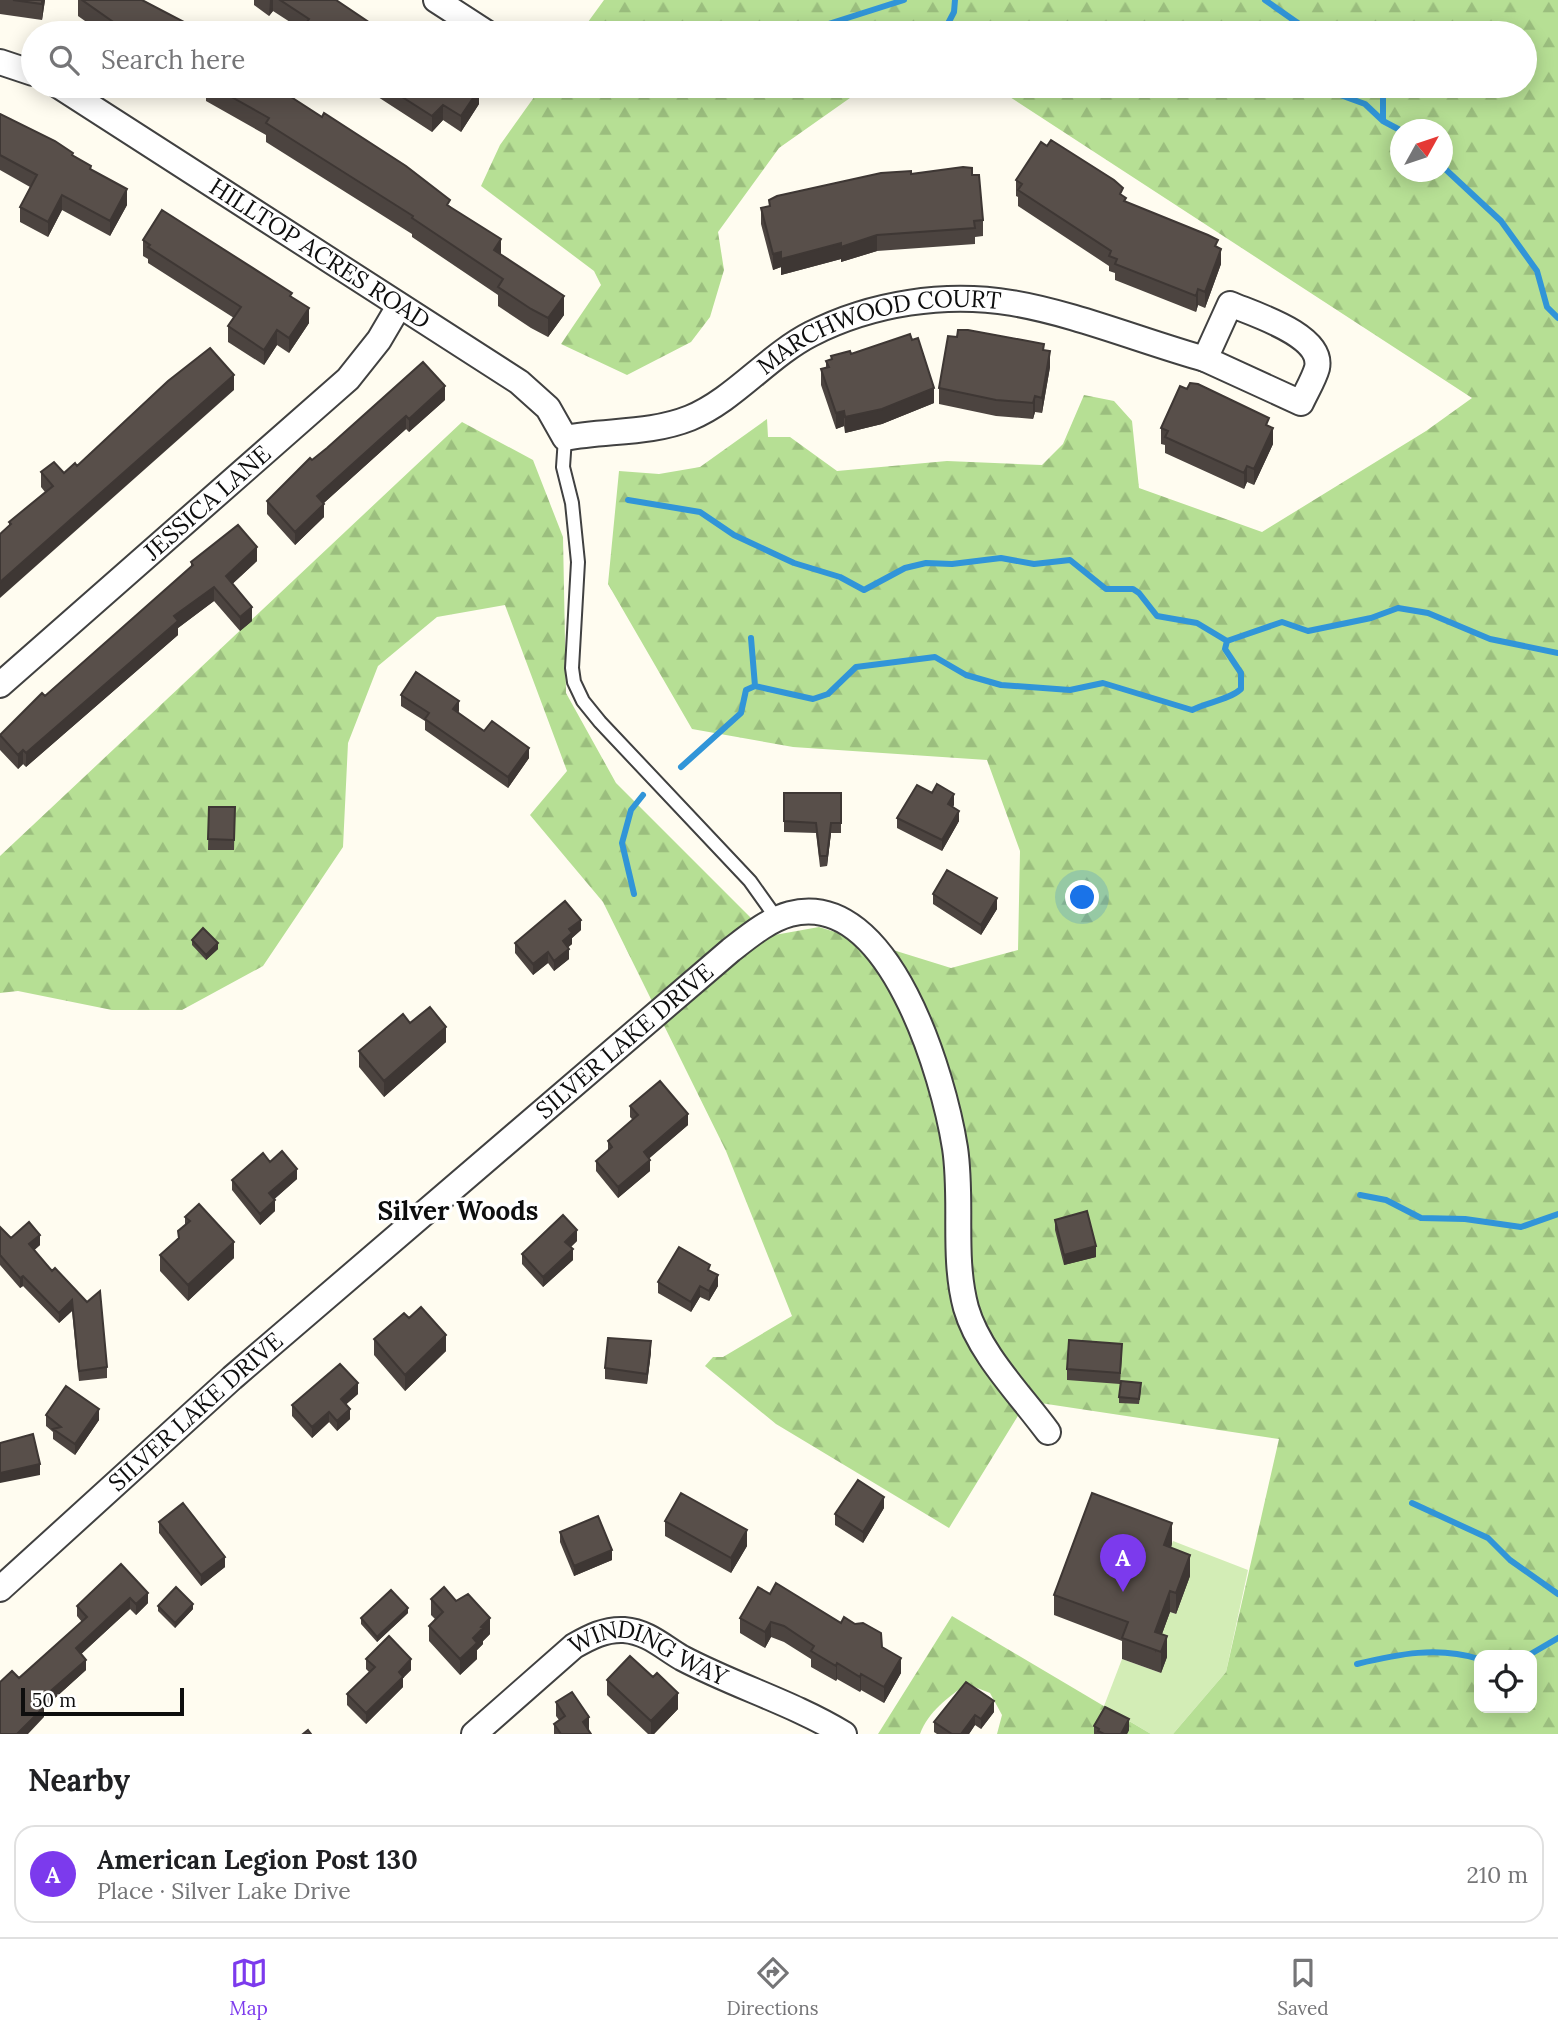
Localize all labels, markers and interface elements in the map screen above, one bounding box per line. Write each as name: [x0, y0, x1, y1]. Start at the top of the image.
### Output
search box: [21, 21, 1537, 98]
icon: search: [45, 41, 83, 79]
text: Search here: [101, 43, 245, 76]
north arrow: [1390, 119, 1453, 182]
street label: HILLTOP ACRES ROAD: [204, 171, 436, 336]
street label: MARCHWOOD COURT: [750, 283, 1003, 381]
street label: JESSICA LANE: [136, 438, 277, 567]
your location: [1065, 880, 1099, 914]
street label: SILVER LAKE DRIVE: [529, 956, 720, 1126]
district label: Silver Woods: [378, 1194, 538, 1227]
street label: SILVER LAKE DRIVE: [102, 1325, 289, 1498]
pin: A: [1100, 1534, 1146, 1592]
street label: WINDING WAY: [563, 1613, 733, 1693]
map controls: [1474, 1650, 1537, 1713]
button: locate: [1474, 1650, 1537, 1713]
scale bar: [21, 1685, 184, 1717]
text: 50 m: [32, 1688, 76, 1712]
text: Nearby: [28, 1761, 130, 1799]
text: American Legion Post 130: [97, 1843, 418, 1876]
text: A: [45, 1860, 61, 1889]
text: 210 m: [1466, 1860, 1528, 1889]
text: Place · Silver Lake Drive: [97, 1876, 351, 1905]
tab: Map: [229, 1954, 268, 2020]
tab: Directions: [727, 1954, 819, 2020]
tab: Saved: [1277, 1954, 1329, 2020]

